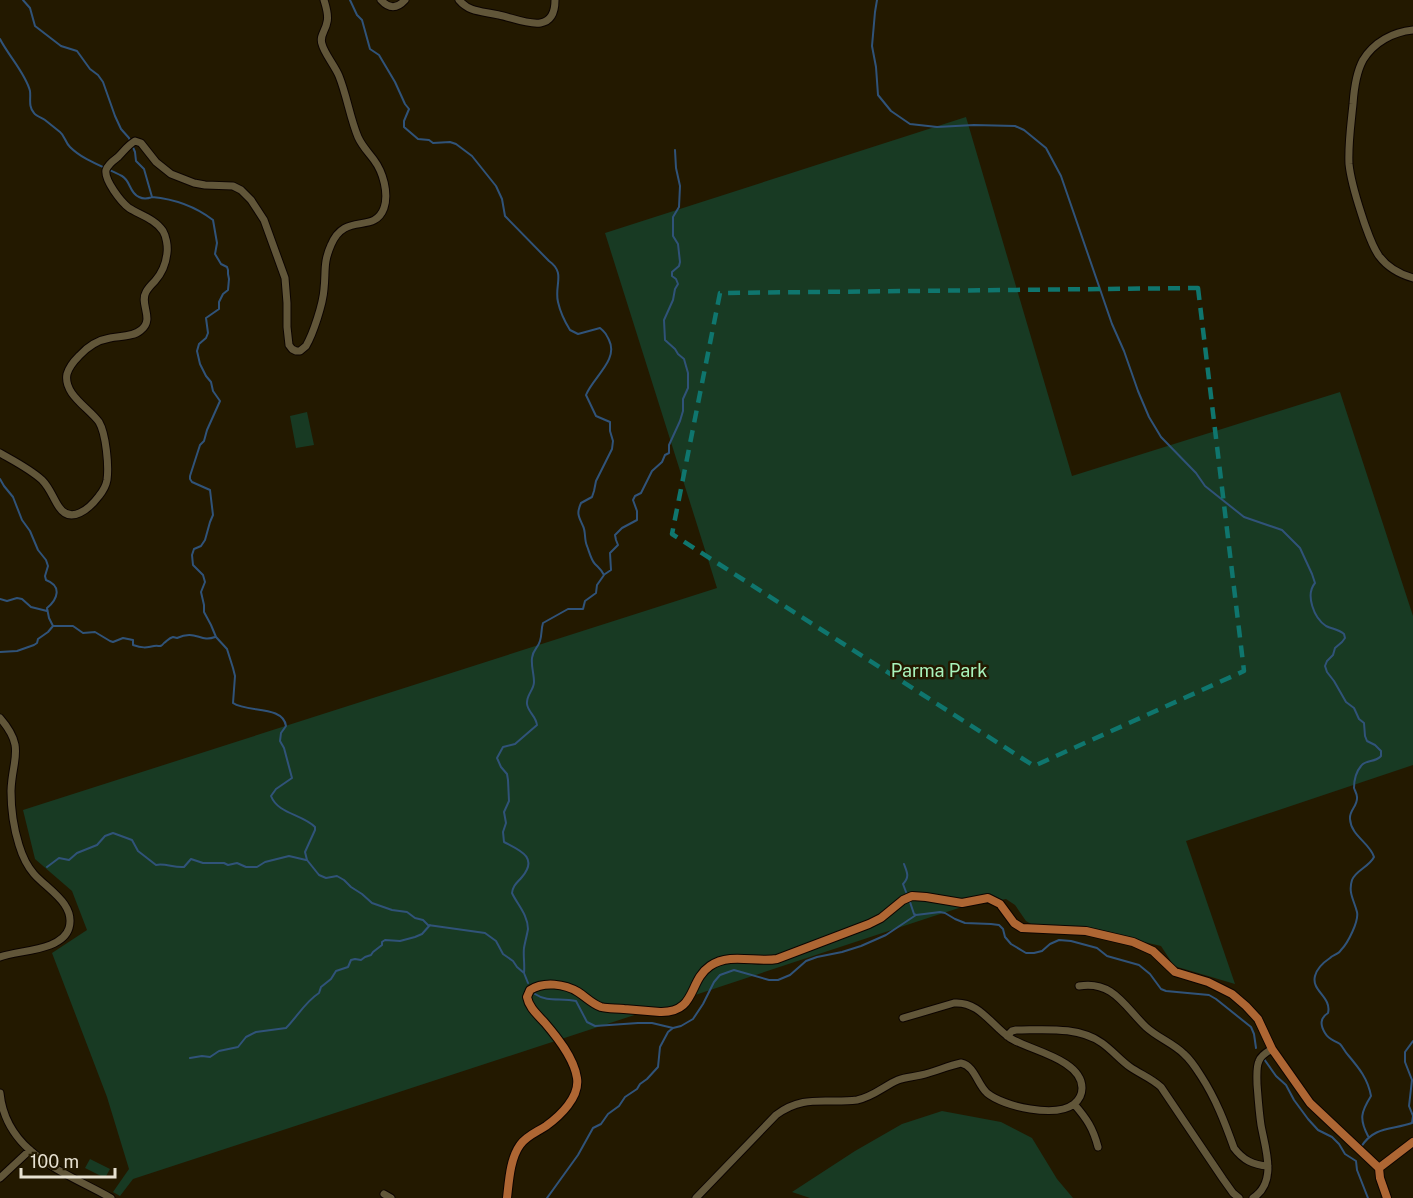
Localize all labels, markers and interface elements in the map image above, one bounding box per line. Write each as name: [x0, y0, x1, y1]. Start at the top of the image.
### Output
park label: Parma Park: [891, 660, 987, 681]
scale bar: [21, 1141, 116, 1179]
text: 100 m: [30, 1151, 79, 1172]

